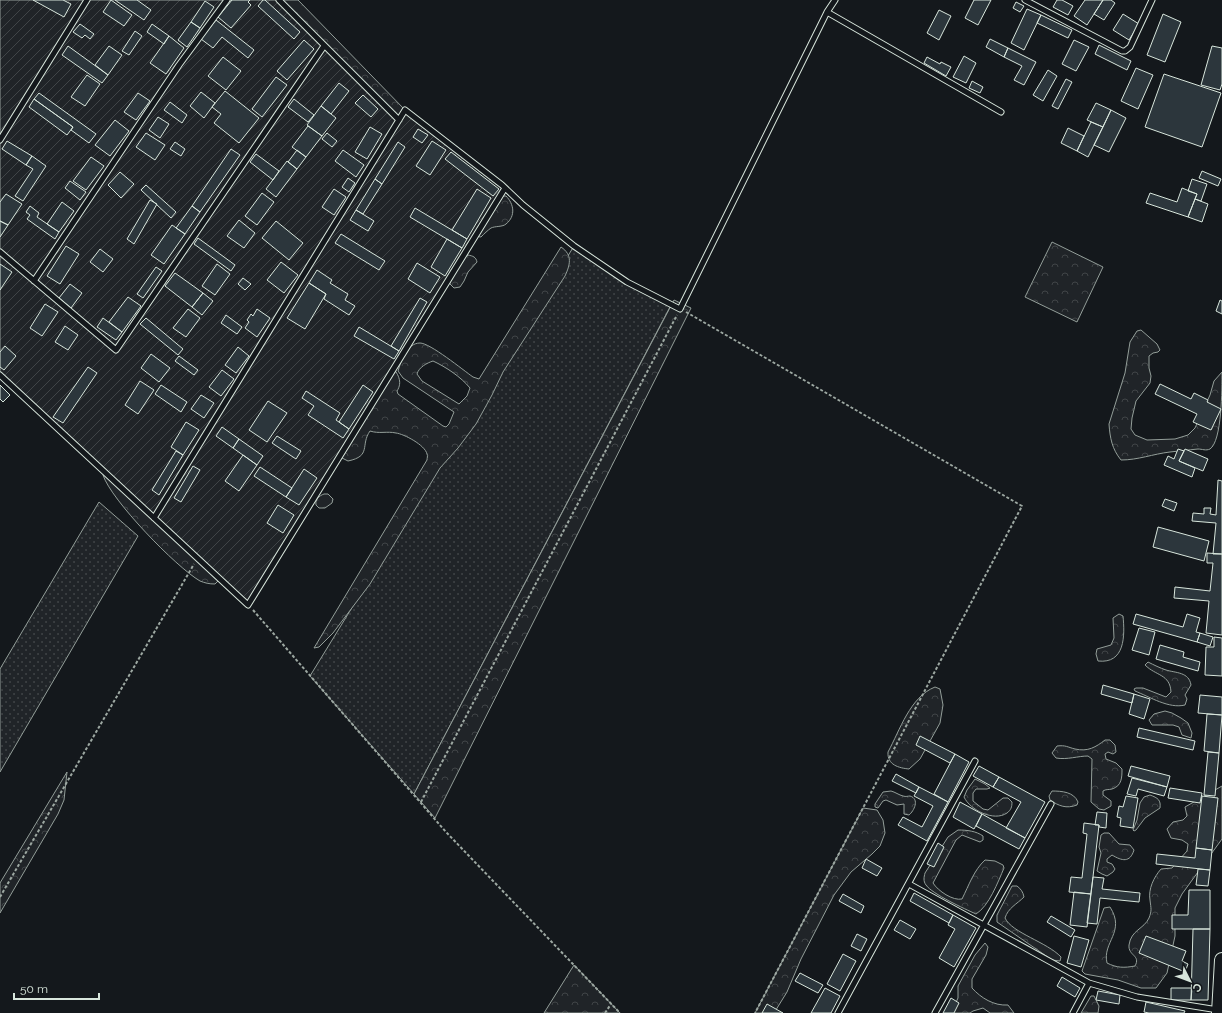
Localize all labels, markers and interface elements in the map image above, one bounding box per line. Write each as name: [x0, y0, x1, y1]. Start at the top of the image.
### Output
north arrow: [1170, 961, 1210, 1001]
scale bar: [14, 975, 99, 1001]
text: С: [1189, 980, 1204, 995]
text: 50 m: [20, 982, 48, 996]

